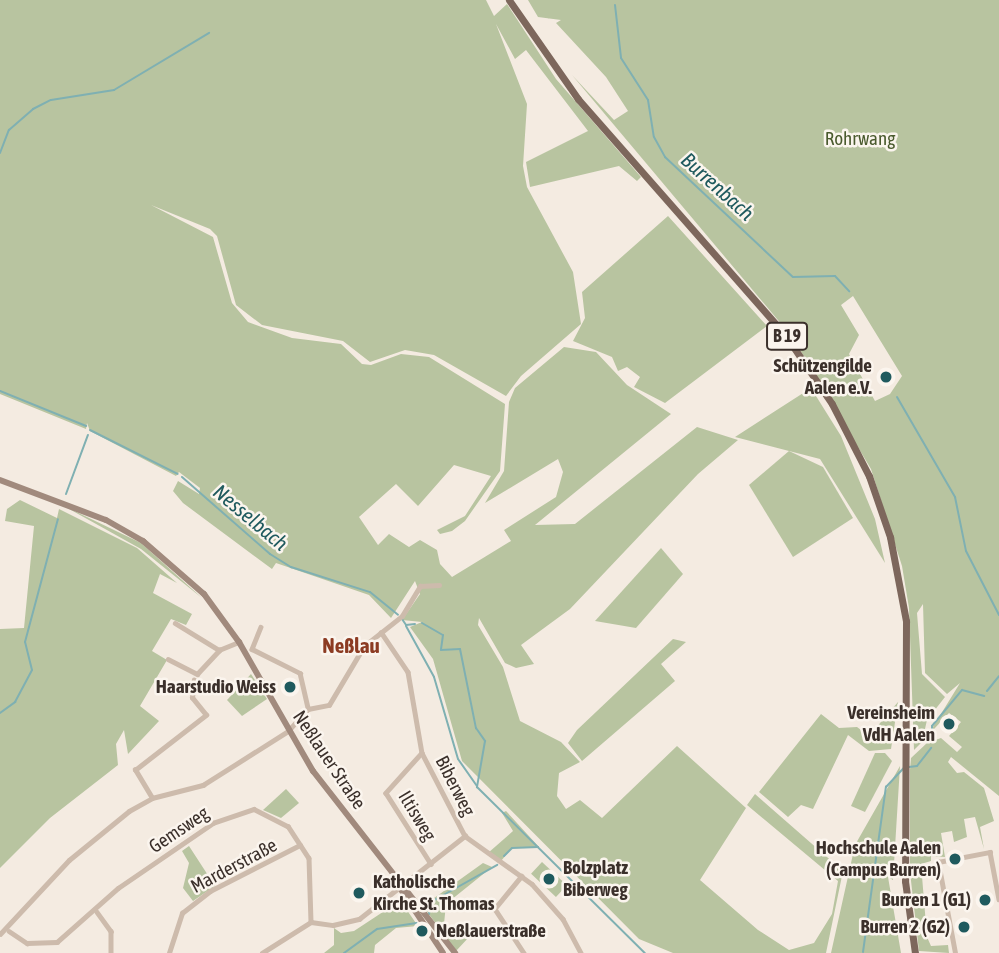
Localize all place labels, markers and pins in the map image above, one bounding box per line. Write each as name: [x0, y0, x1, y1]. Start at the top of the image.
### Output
place label: Schützengilde Aalen e.V.: [774, 355, 872, 399]
marker: Schützengilde Aalen e.V.: [878, 369, 894, 385]
place label: Haarstudio Weiss: [156, 676, 276, 698]
marker: Haarstudio Weiss: [282, 679, 298, 695]
place label: Vereinsheim VdH Aalen: [847, 702, 935, 746]
marker: Vereinsheim VdH Aalen: [941, 716, 957, 732]
place label: Hochschule Aalen (Campus Burren): [816, 837, 941, 881]
marker: Hochschule Aalen (Campus Burren): [947, 851, 963, 867]
place label: Bolzplatz Biberweg: [563, 857, 628, 901]
place label: Katholische Kirche St. Thomas: [373, 871, 495, 915]
marker: Bolzplatz Biberweg: [541, 871, 557, 887]
marker: Katholische Kirche St. Thomas: [351, 885, 367, 901]
place label: Burren 1 (G1): [882, 889, 971, 911]
marker: Burren 1 (G1): [977, 892, 993, 908]
place label: Burren 2 (G2): [861, 916, 950, 938]
marker: Burren 2 (G2): [956, 919, 972, 935]
place label: Neßlauerstraße: [436, 920, 546, 942]
marker: Neßlauerstraße: [414, 923, 430, 939]

